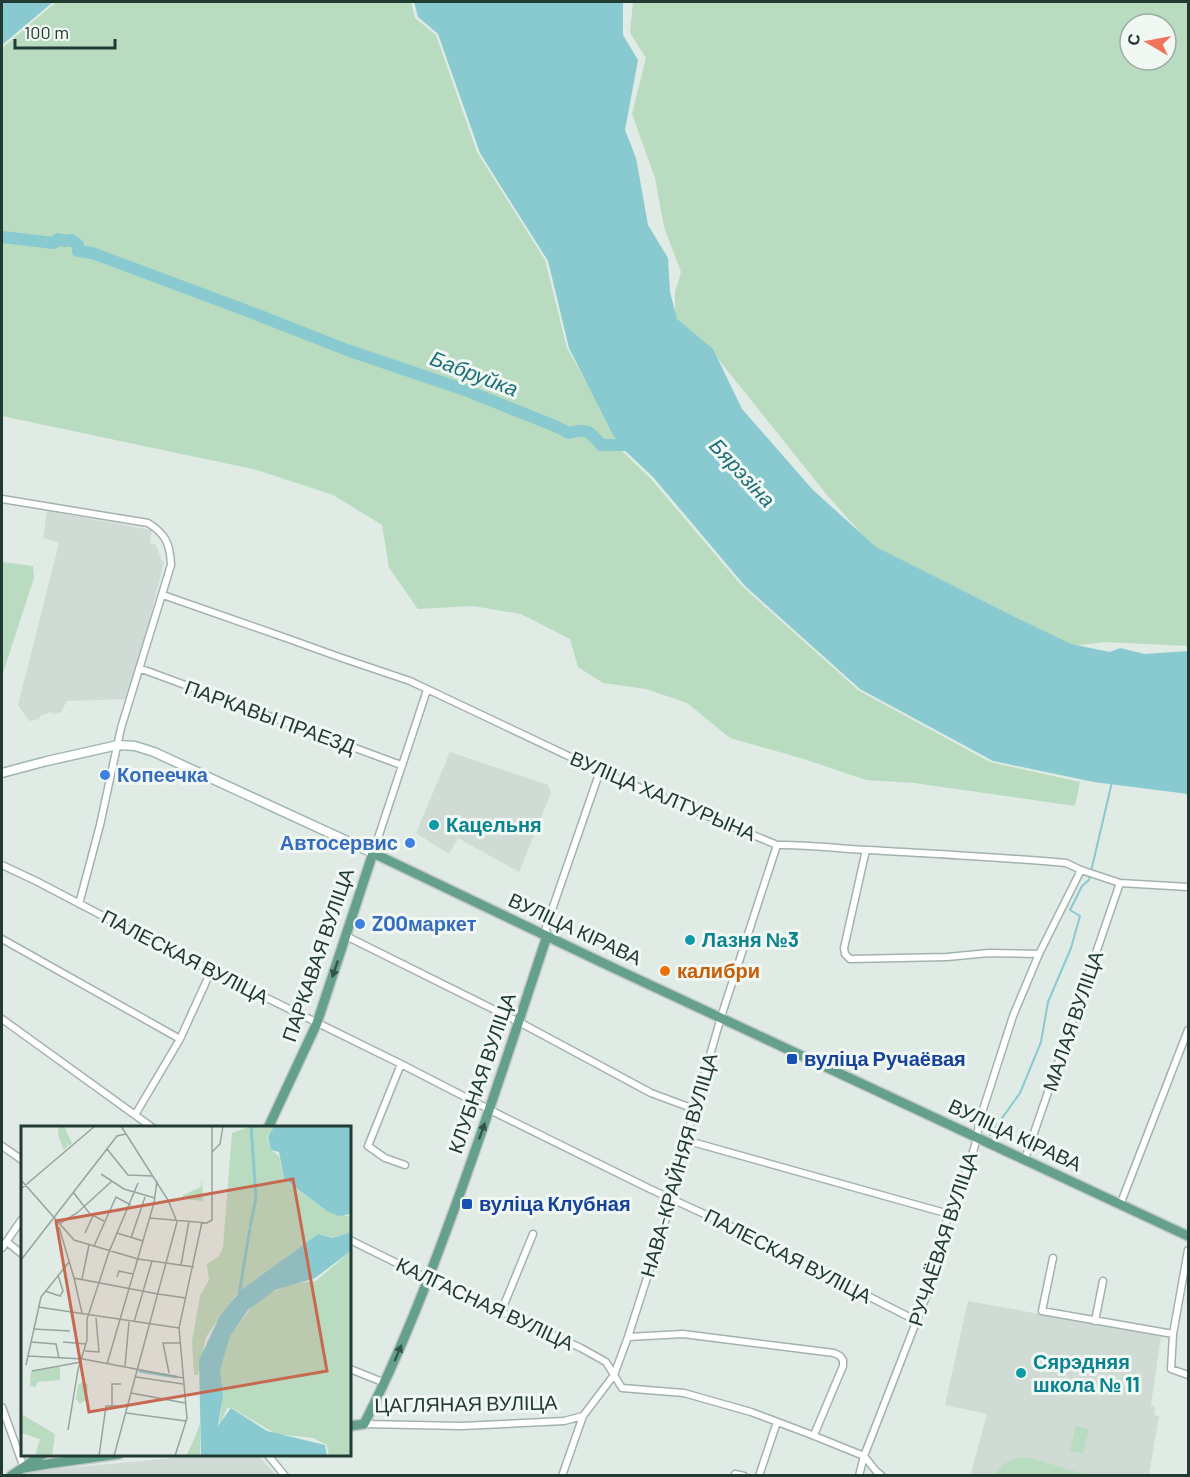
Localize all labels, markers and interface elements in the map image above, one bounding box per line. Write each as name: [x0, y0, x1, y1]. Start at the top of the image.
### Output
scale bar: [15, 12, 116, 50]
north arrow: [1118, 12, 1178, 72]
text: 100 m: [24, 21, 69, 43]
text: С: [1122, 32, 1143, 47]
water label: Бабруйка: [427, 344, 522, 401]
water label: Бярэзіна: [705, 433, 781, 511]
street label: ПАРКАВЫ ПРАЕЗД: [182, 674, 359, 758]
street label: ВУЛІЦА ХАЛТУРЫНА: [567, 745, 761, 845]
place label: Копеечка: [117, 762, 209, 786]
marker: Копеечка: [98, 768, 112, 782]
place label: Кацельня: [446, 812, 542, 836]
marker: Кацельня: [427, 818, 441, 832]
place label: Автосервис: [280, 830, 398, 854]
marker: Автосервис: [403, 836, 417, 850]
street label: ПАРКАВАЯ ВУЛІЦА: [276, 864, 358, 1045]
street label: ВУЛІЦА КІРАВА: [505, 887, 646, 970]
street label: ПАЛЕСКАЯ ВУЛІЦА: [98, 904, 273, 1009]
place label: ZOOмаркет: [372, 911, 477, 935]
marker: ZOOмаркет: [353, 917, 367, 931]
place label: Лазня №3: [702, 927, 799, 951]
marker: Лазня №3: [683, 933, 697, 947]
street label: МАЛАЯ ВУЛІЦА: [1037, 947, 1108, 1094]
place label: калибри: [677, 958, 760, 982]
one-way arrow: [330, 960, 340, 978]
marker: калибри: [658, 964, 672, 978]
street label: КЛУБНАЯ ВУЛІЦА: [442, 989, 520, 1156]
place label: вуліца Ручаёвая: [804, 1046, 966, 1070]
street label: НАВА-КРАЙНЯЯ ВУЛІЦА: [635, 1049, 722, 1280]
marker: вуліца Ручаёвая: [785, 1052, 799, 1066]
street label: ВУЛІЦА КІРАВА: [945, 1093, 1086, 1176]
one-way arrow: [478, 1122, 488, 1140]
inset map: [21, 1126, 351, 1456]
street label: РУЧАЁВАЯ ВУЛІЦА: [903, 1148, 982, 1329]
place label: вуліца Клубная: [479, 1191, 631, 1215]
marker: вуліца Клубная: [460, 1197, 474, 1211]
street label: ПАЛЕСКАЯ ВУЛІЦА: [701, 1203, 876, 1308]
street label: КАЛГАСНАЯ ВУЛІЦА: [393, 1251, 579, 1355]
one-way arrow: [393, 1343, 403, 1361]
place label: Сярэдняя школа № 11: [1033, 1349, 1140, 1396]
marker: Сярэдняя школа № 11: [1014, 1366, 1028, 1380]
street label: ЦАГЛЯНАЯ ВУЛІЦА: [374, 1389, 558, 1417]

